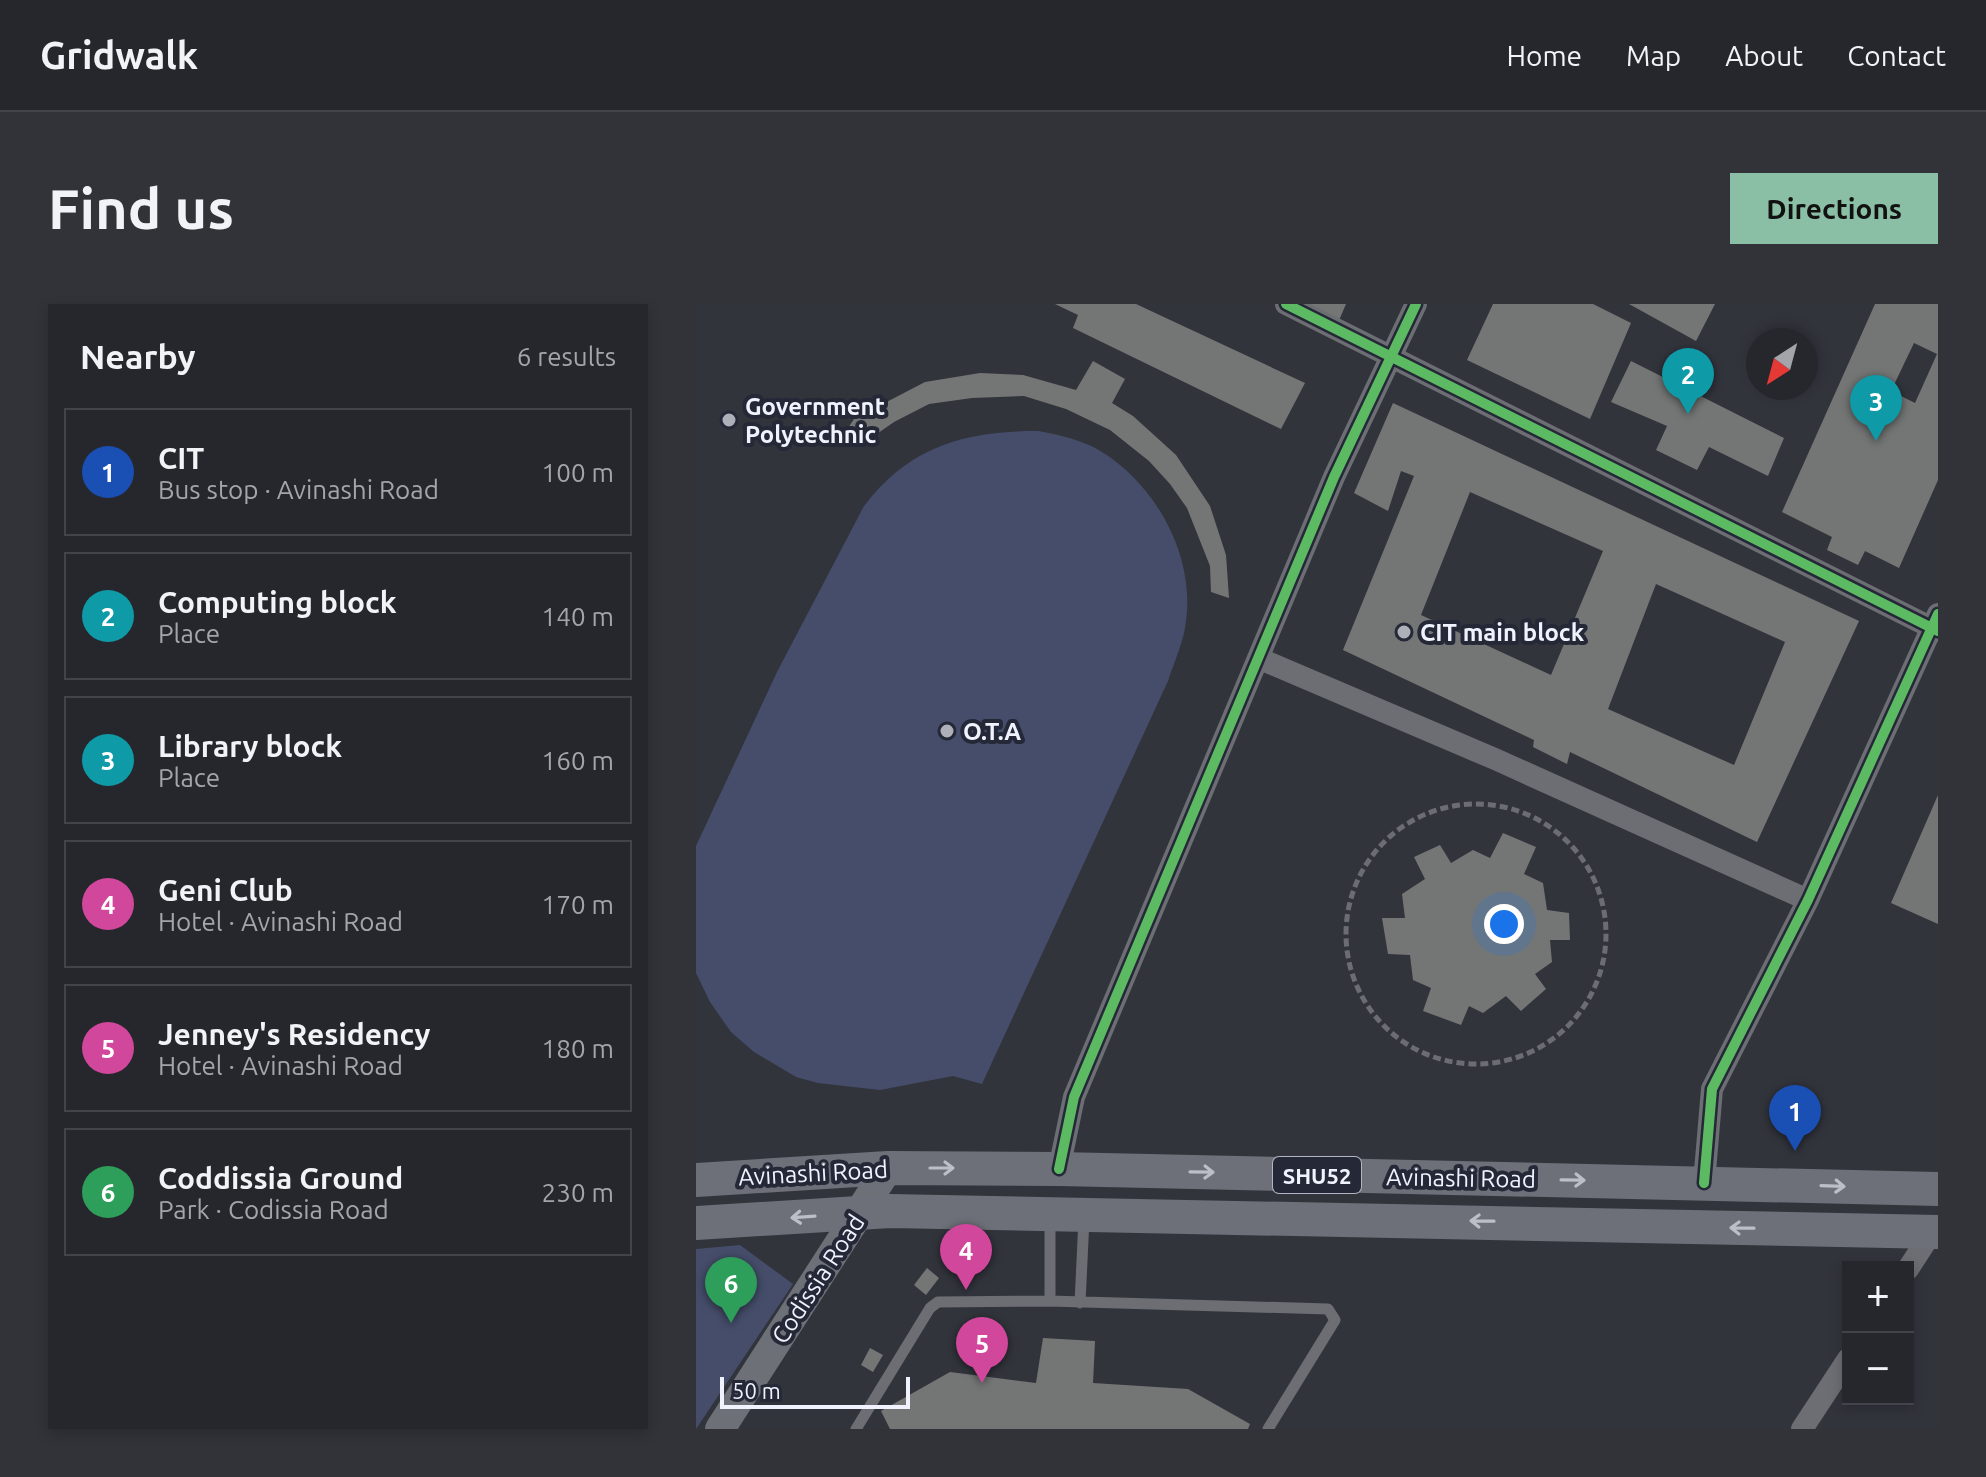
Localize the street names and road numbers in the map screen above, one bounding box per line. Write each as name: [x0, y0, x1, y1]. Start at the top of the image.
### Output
street label: Avinashi Road: [738, 1156, 888, 1190]
road number: SHU52: [1273, 1157, 1361, 1193]
street label: Avinashi Road: [1386, 1163, 1536, 1193]
street label: Codissia Road: [766, 1209, 870, 1349]

